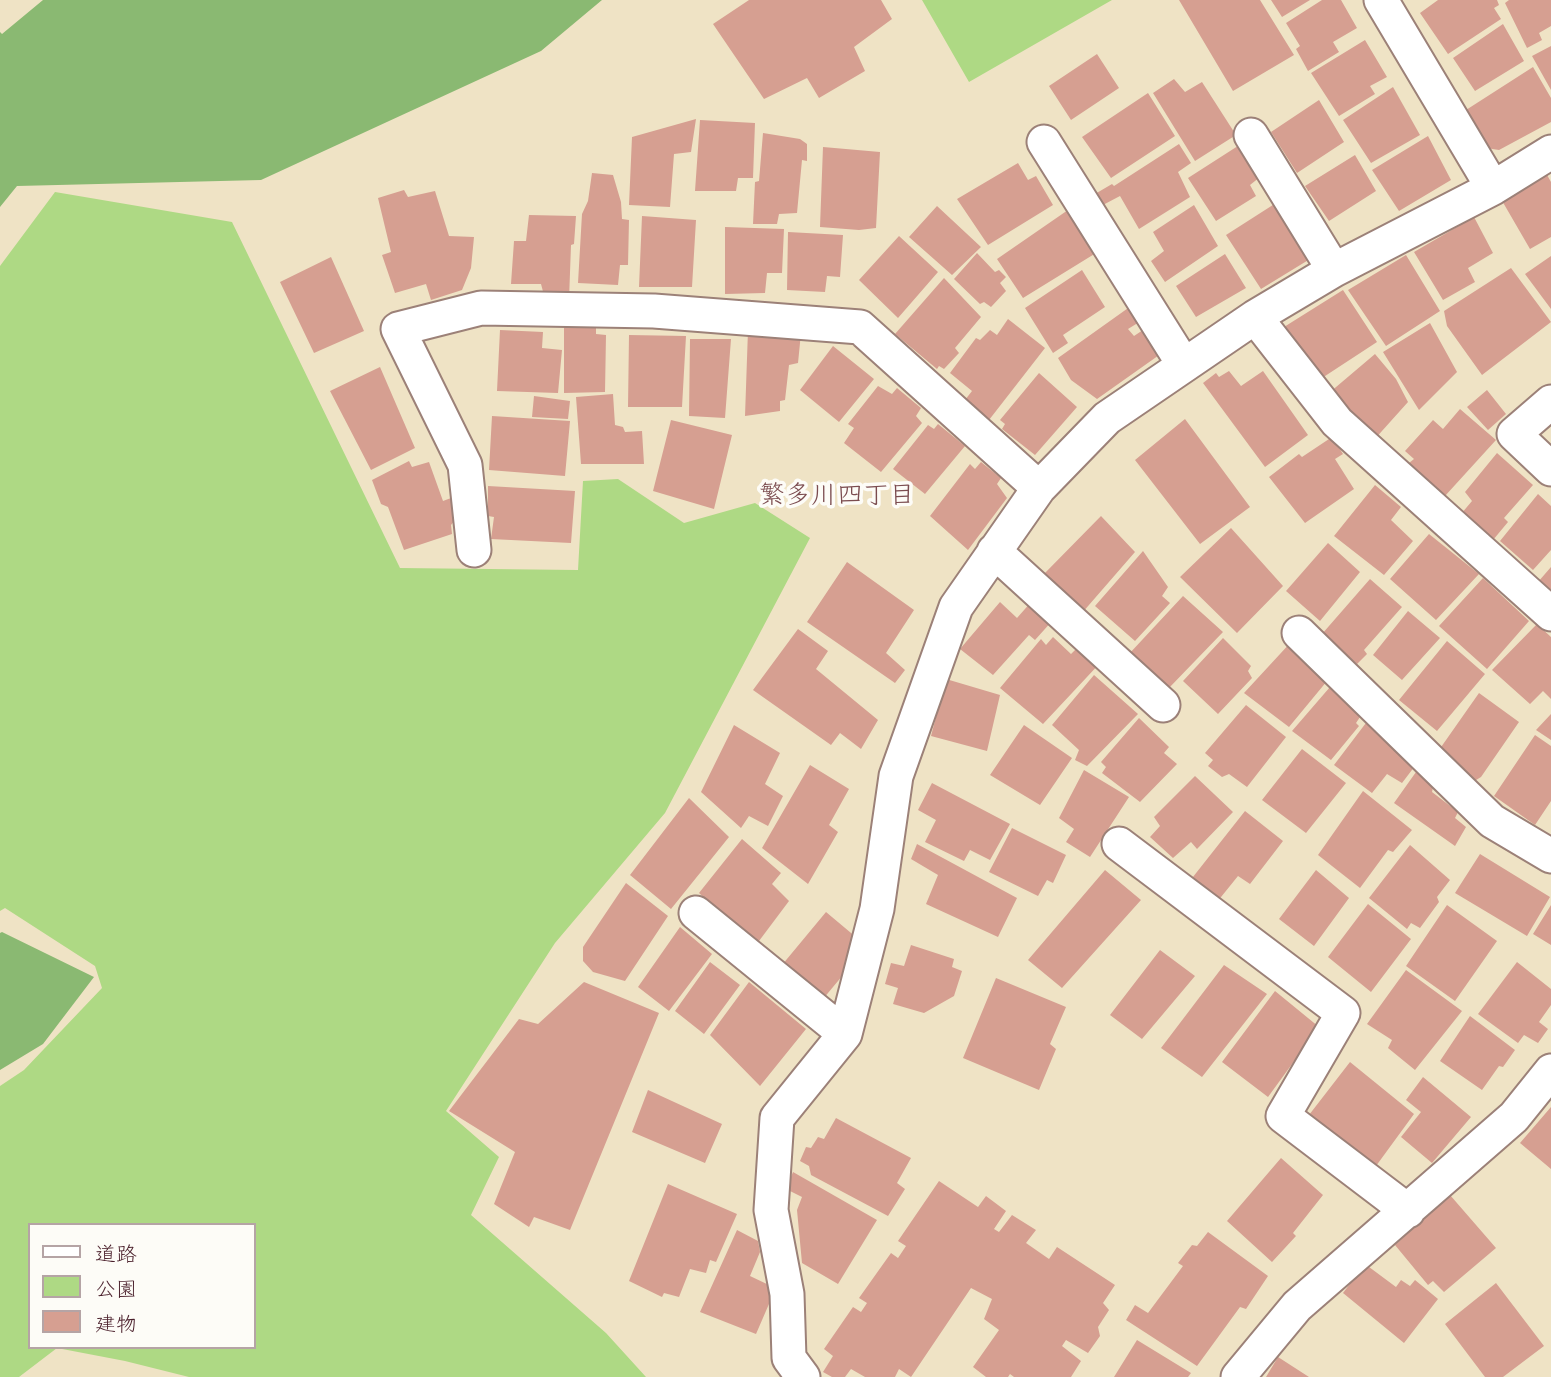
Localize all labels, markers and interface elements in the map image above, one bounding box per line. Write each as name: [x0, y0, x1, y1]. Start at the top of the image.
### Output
district label: 繁多川四丁目: [759, 479, 915, 511]
legend: [28, 1223, 256, 1349]
text: 道路: [95, 1239, 137, 1266]
text: 公園: [95, 1274, 137, 1301]
text: 建物: [95, 1309, 137, 1336]

